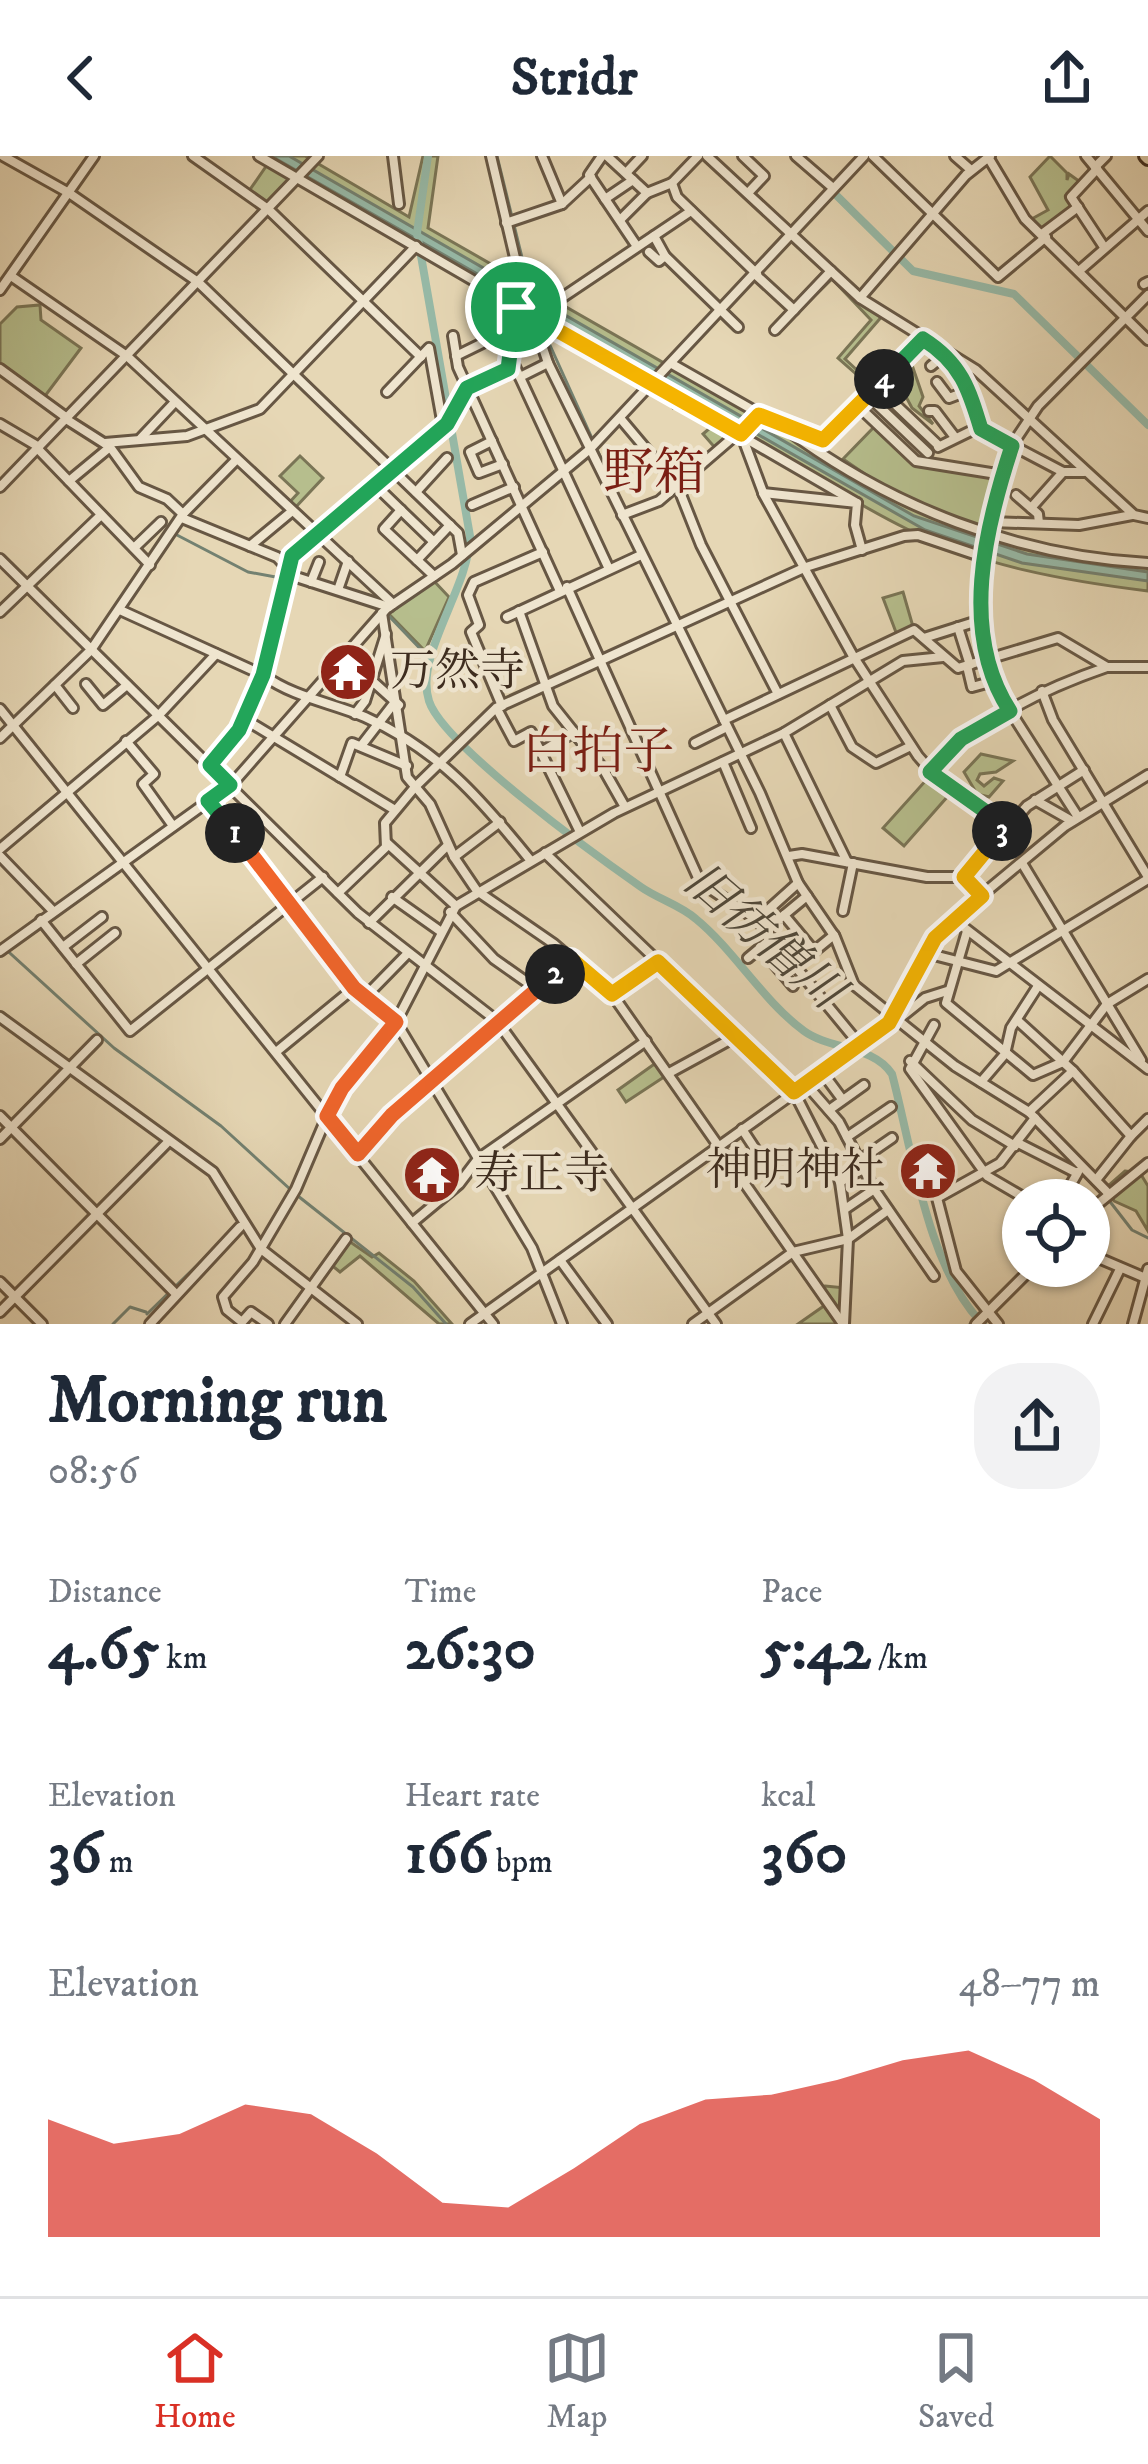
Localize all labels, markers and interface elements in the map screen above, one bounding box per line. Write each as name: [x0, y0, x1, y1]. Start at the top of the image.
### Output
icon: back: [48, 45, 114, 111]
text: Stridr: [511, 45, 637, 112]
icon: share: [1034, 45, 1100, 111]
pin: [465, 256, 567, 358]
icon: arrive: [483, 274, 549, 340]
pin: 4: [854, 349, 914, 409]
text: 4: [875, 358, 894, 399]
district label: 野箱: [603, 442, 705, 506]
temple icon: 万然寺: [317, 641, 379, 703]
place label: 万然寺: [390, 644, 525, 700]
district label: 白拍子: [521, 721, 675, 785]
pin: 3: [972, 801, 1032, 861]
pin: 1: [205, 803, 265, 863]
text: 3: [996, 810, 1008, 851]
text: 1: [229, 812, 241, 853]
water label: 旧彷僧川: [671, 851, 859, 1026]
pin: 2: [525, 944, 585, 1004]
text: 2: [547, 953, 563, 994]
temple icon: 神明神社: [897, 1140, 959, 1202]
place label: 神明神社: [706, 1143, 886, 1199]
temple icon: 寿正寺: [401, 1144, 463, 1206]
place label: 寿正寺: [474, 1147, 609, 1203]
map controls: [1002, 1179, 1110, 1287]
button: locate: [1002, 1179, 1110, 1287]
text: Morning run: [48, 1361, 387, 1443]
button: share: [974, 1363, 1100, 1489]
text: 08:56: [48, 1447, 138, 1496]
text: Distance: [48, 1572, 162, 1613]
text: Time: [405, 1572, 476, 1613]
text: Pace: [761, 1572, 822, 1613]
text: 4.65: [48, 1613, 159, 1688]
text: 26:30: [405, 1613, 536, 1688]
text: 5:42: [761, 1613, 871, 1688]
text: km: [159, 1638, 207, 1679]
text: /km: [871, 1638, 928, 1679]
text: Elevation: [48, 1776, 176, 1817]
text: Heart rate: [405, 1776, 540, 1817]
text: kcal: [761, 1776, 816, 1817]
text: 36: [48, 1817, 102, 1892]
text: 166: [405, 1817, 489, 1892]
text: 360: [761, 1817, 847, 1892]
text: m: [102, 1842, 134, 1883]
text: bpm: [489, 1842, 553, 1883]
text: Elevation: [48, 1960, 199, 2009]
text: 48–77 m: [959, 1960, 1100, 2009]
tab: Home: [154, 2325, 236, 2438]
tab: Map: [544, 2325, 610, 2438]
tab: Saved: [918, 2325, 994, 2438]

